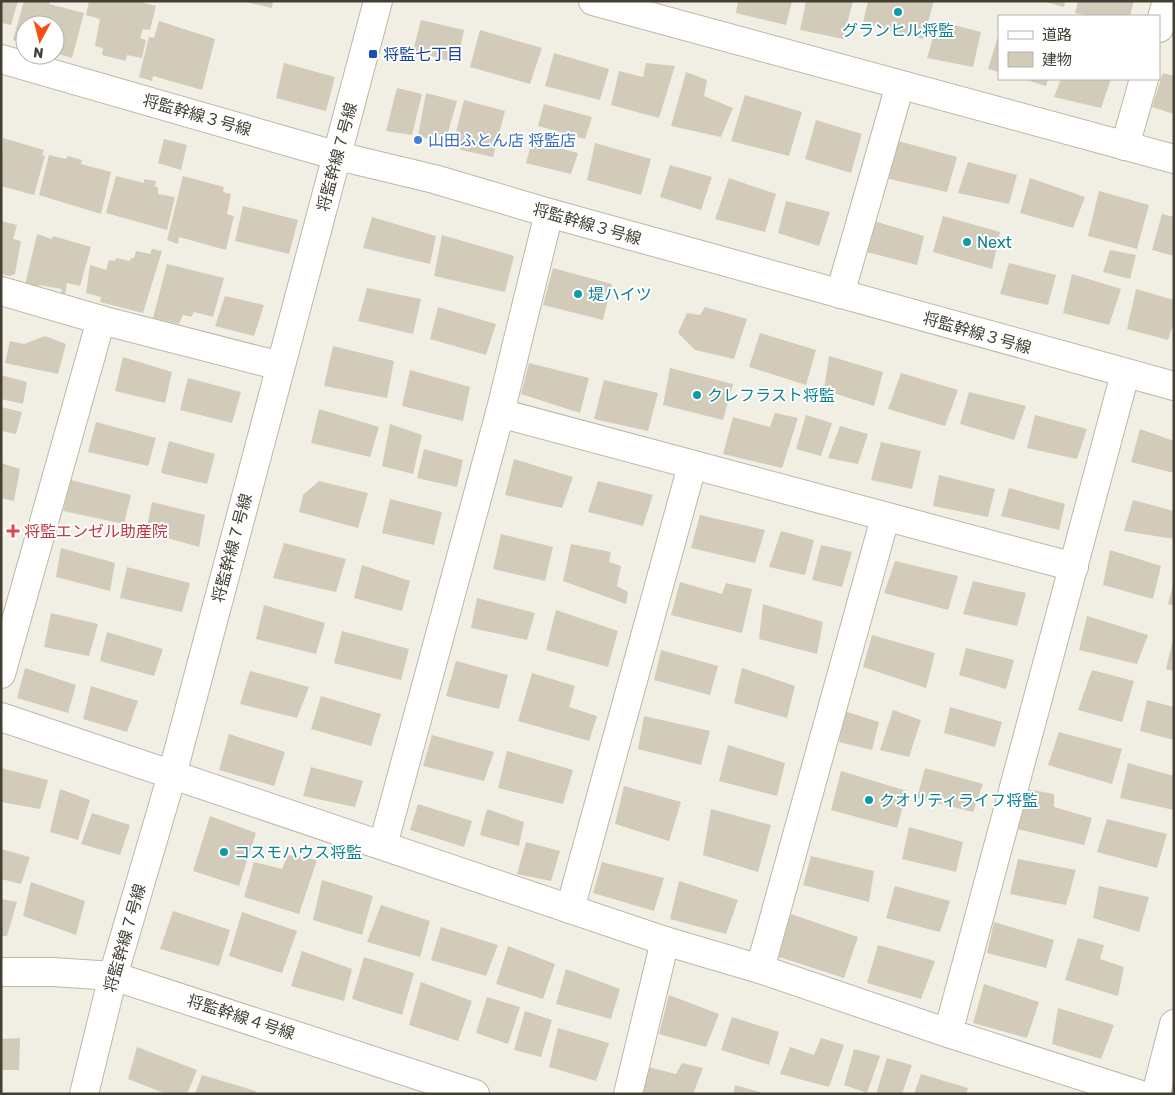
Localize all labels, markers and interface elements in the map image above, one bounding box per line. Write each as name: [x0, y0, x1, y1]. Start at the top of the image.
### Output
marker: グランヒル将監: [892, 6, 904, 18]
north arrow: [15, 15, 65, 65]
legend: [998, 15, 1160, 80]
place label: グランヒル将監: [842, 21, 954, 40]
text: 道路: [1042, 26, 1072, 44]
text: N: [32, 43, 45, 61]
place label: 将監七丁目: [383, 45, 463, 64]
marker: 将監七丁目: [367, 48, 379, 60]
text: 建物: [1042, 51, 1072, 69]
street label: 将監幹線３号線: [141, 90, 253, 140]
street label: 将監幹線７号線: [313, 100, 361, 214]
place label: 山田ふとん店 将監店: [428, 131, 576, 150]
marker: 山田ふとん店 将監店: [412, 134, 424, 146]
street label: 将監幹線３号線: [531, 199, 643, 249]
place label: Next: [977, 233, 1012, 252]
marker: Next: [961, 236, 973, 248]
place label: 堤ハイツ: [588, 285, 652, 304]
marker: 堤ハイツ: [572, 288, 584, 300]
street label: 将監幹線３号線: [921, 308, 1033, 358]
place label: クレフラスト将監: [707, 386, 835, 405]
marker: クレフラスト将監: [691, 389, 703, 401]
street label: 将監幹線７号線: [208, 491, 256, 605]
place label: 将監エンゼル助産院: [24, 522, 168, 541]
marker: 将監エンゼル助産院: [6, 524, 20, 538]
place label: クオリティライフ将監: [879, 791, 1038, 810]
marker: クオリティライフ将監: [863, 794, 875, 806]
place label: コスモハウス将監: [234, 843, 362, 862]
marker: コスモハウス将監: [218, 846, 230, 858]
street label: 将監幹線７号線: [100, 882, 150, 994]
street label: 将監幹線４号線: [185, 991, 297, 1043]

